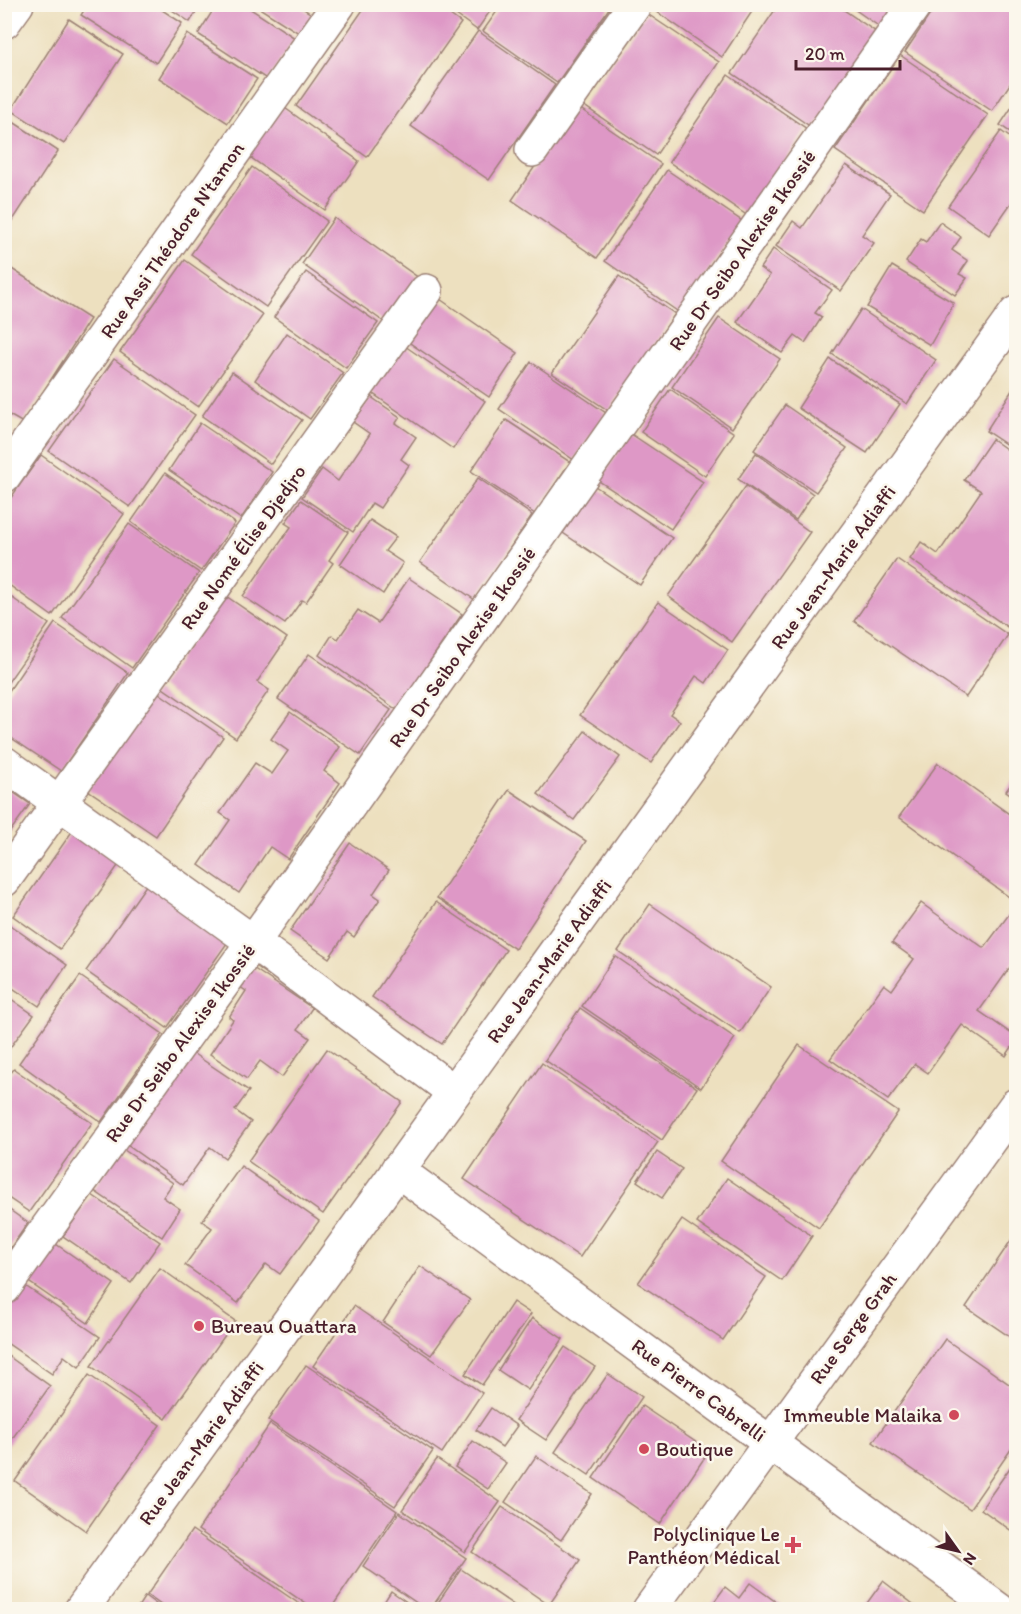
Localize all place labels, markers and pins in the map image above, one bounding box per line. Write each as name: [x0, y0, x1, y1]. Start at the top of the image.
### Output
place label: Bureau Ouattara: [211, 1314, 357, 1338]
marker: Bureau Ouattara: [192, 1319, 206, 1333]
place label: Immeuble Malaika: [783, 1403, 943, 1427]
marker: Immeuble Malaika: [947, 1408, 961, 1422]
place label: Boutique: [656, 1437, 733, 1461]
marker: Boutique: [637, 1442, 651, 1456]
place label: Polyclinique Le Panthéon Médical: [627, 1522, 780, 1569]
marker: Polyclinique Le Panthéon Médical: [784, 1536, 802, 1554]

